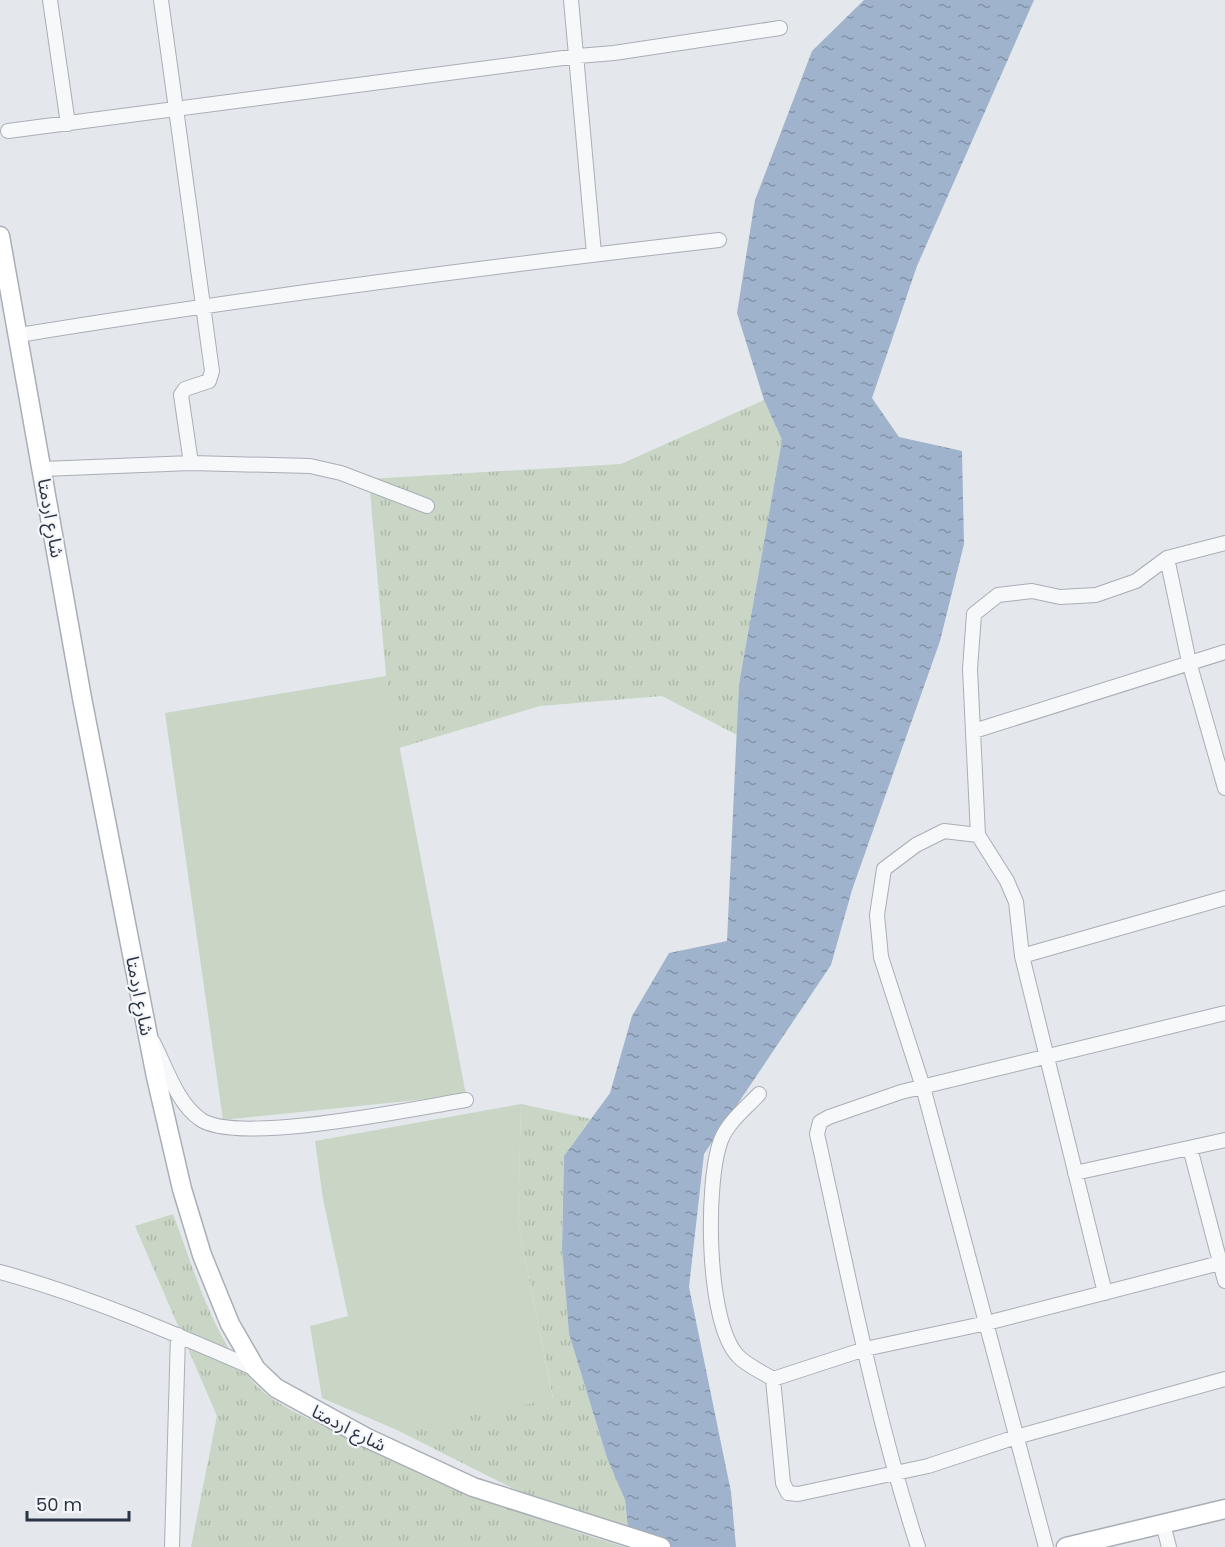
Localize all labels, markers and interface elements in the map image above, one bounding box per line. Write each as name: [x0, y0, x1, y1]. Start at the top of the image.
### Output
street label: شارع اردمتا: [30, 476, 70, 560]
street label: شارع اردمتا: [118, 954, 160, 1038]
street label: شارع اردمتا: [307, 1399, 390, 1459]
scale bar: [27, 1484, 129, 1522]
text: 50 m: [36, 1492, 82, 1517]

